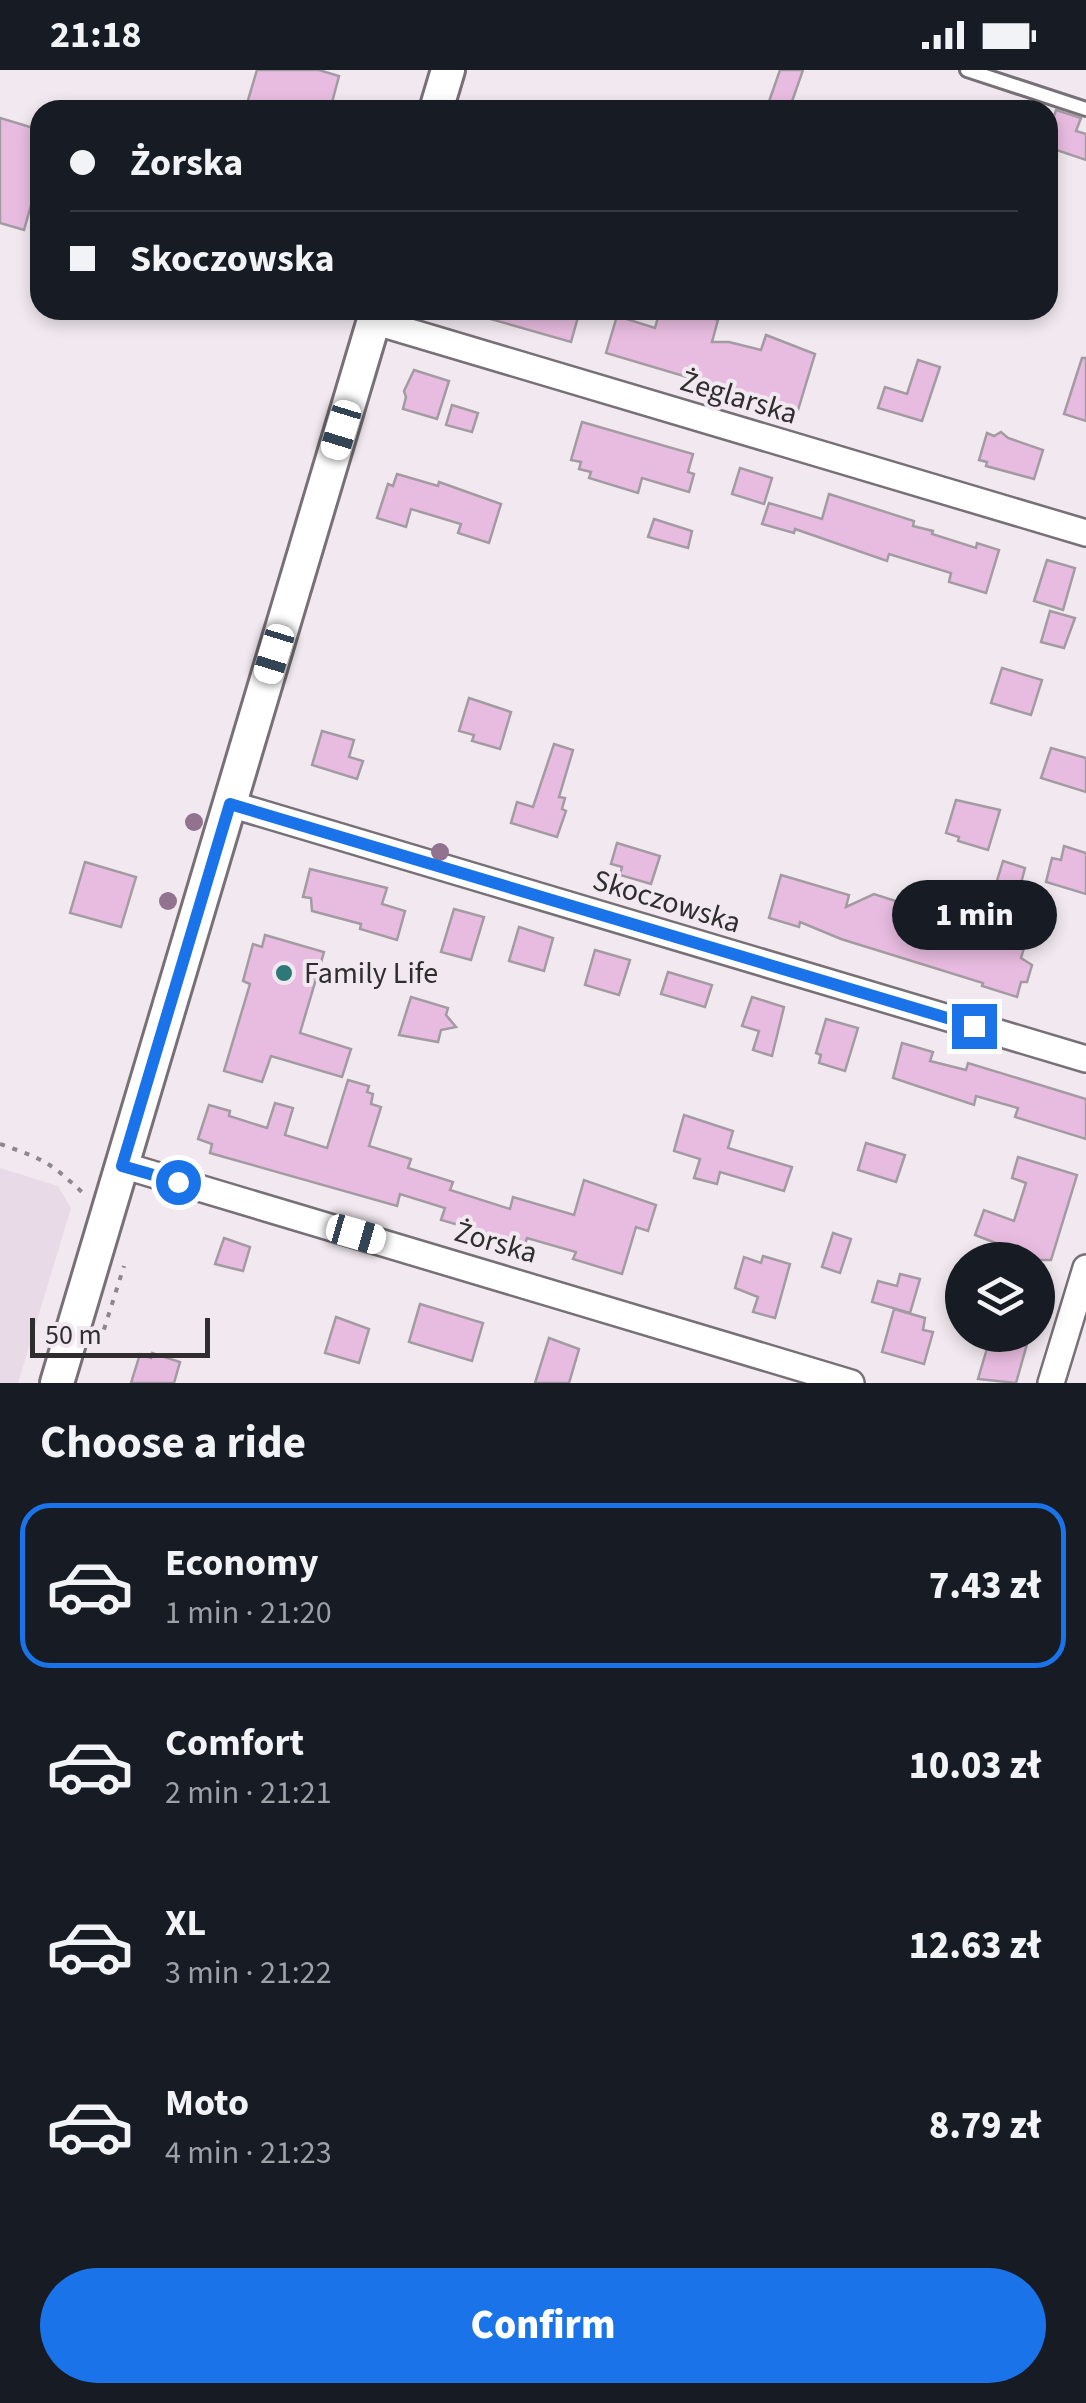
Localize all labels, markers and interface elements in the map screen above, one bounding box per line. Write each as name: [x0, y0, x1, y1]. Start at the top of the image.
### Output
text: 21:18: [50, 8, 142, 62]
text: Żorska: [130, 136, 243, 190]
text: Skoczowska: [130, 232, 334, 286]
street label: Żeglarska: [675, 359, 803, 436]
car: [318, 397, 364, 463]
car: [251, 621, 297, 687]
street label: Skoczowska: [588, 859, 746, 944]
callout: 1 min: [892, 881, 1056, 951]
text: 1 min: [935, 892, 1014, 938]
place label: Family Life: [304, 952, 438, 995]
marker: Family Life: [273, 962, 295, 984]
route end: [952, 1004, 997, 1049]
route start: [156, 1160, 201, 1205]
street label: Żorska: [449, 1210, 542, 1275]
car: [323, 1211, 389, 1257]
map controls: [945, 1242, 1055, 1352]
button: layers: [945, 1242, 1055, 1352]
scale bar: [30, 1313, 210, 1358]
text: 50 m: [45, 1315, 102, 1355]
text: Choose a ride: [40, 1411, 306, 1475]
text: Economy: [165, 1536, 318, 1590]
icon: car: [45, 1541, 135, 1631]
text: 7.43 zł: [929, 1559, 1041, 1613]
text: 1 min · 21:20: [165, 1590, 332, 1636]
text: Comfort: [165, 1716, 304, 1770]
icon: car: [45, 1721, 135, 1811]
text: 10.03 zł: [909, 1739, 1041, 1793]
text: 2 min · 21:21: [165, 1770, 332, 1816]
text: XL: [165, 1896, 206, 1950]
icon: car: [45, 1901, 135, 1991]
text: 12.63 zł: [909, 1919, 1041, 1973]
text: 3 min · 21:22: [165, 1950, 332, 1996]
text: Moto: [165, 2076, 249, 2130]
icon: car: [45, 2081, 135, 2171]
text: 8.79 zł: [929, 2099, 1041, 2153]
text: 4 min · 21:23: [165, 2130, 332, 2176]
button: Confirm: [40, 2268, 1046, 2383]

